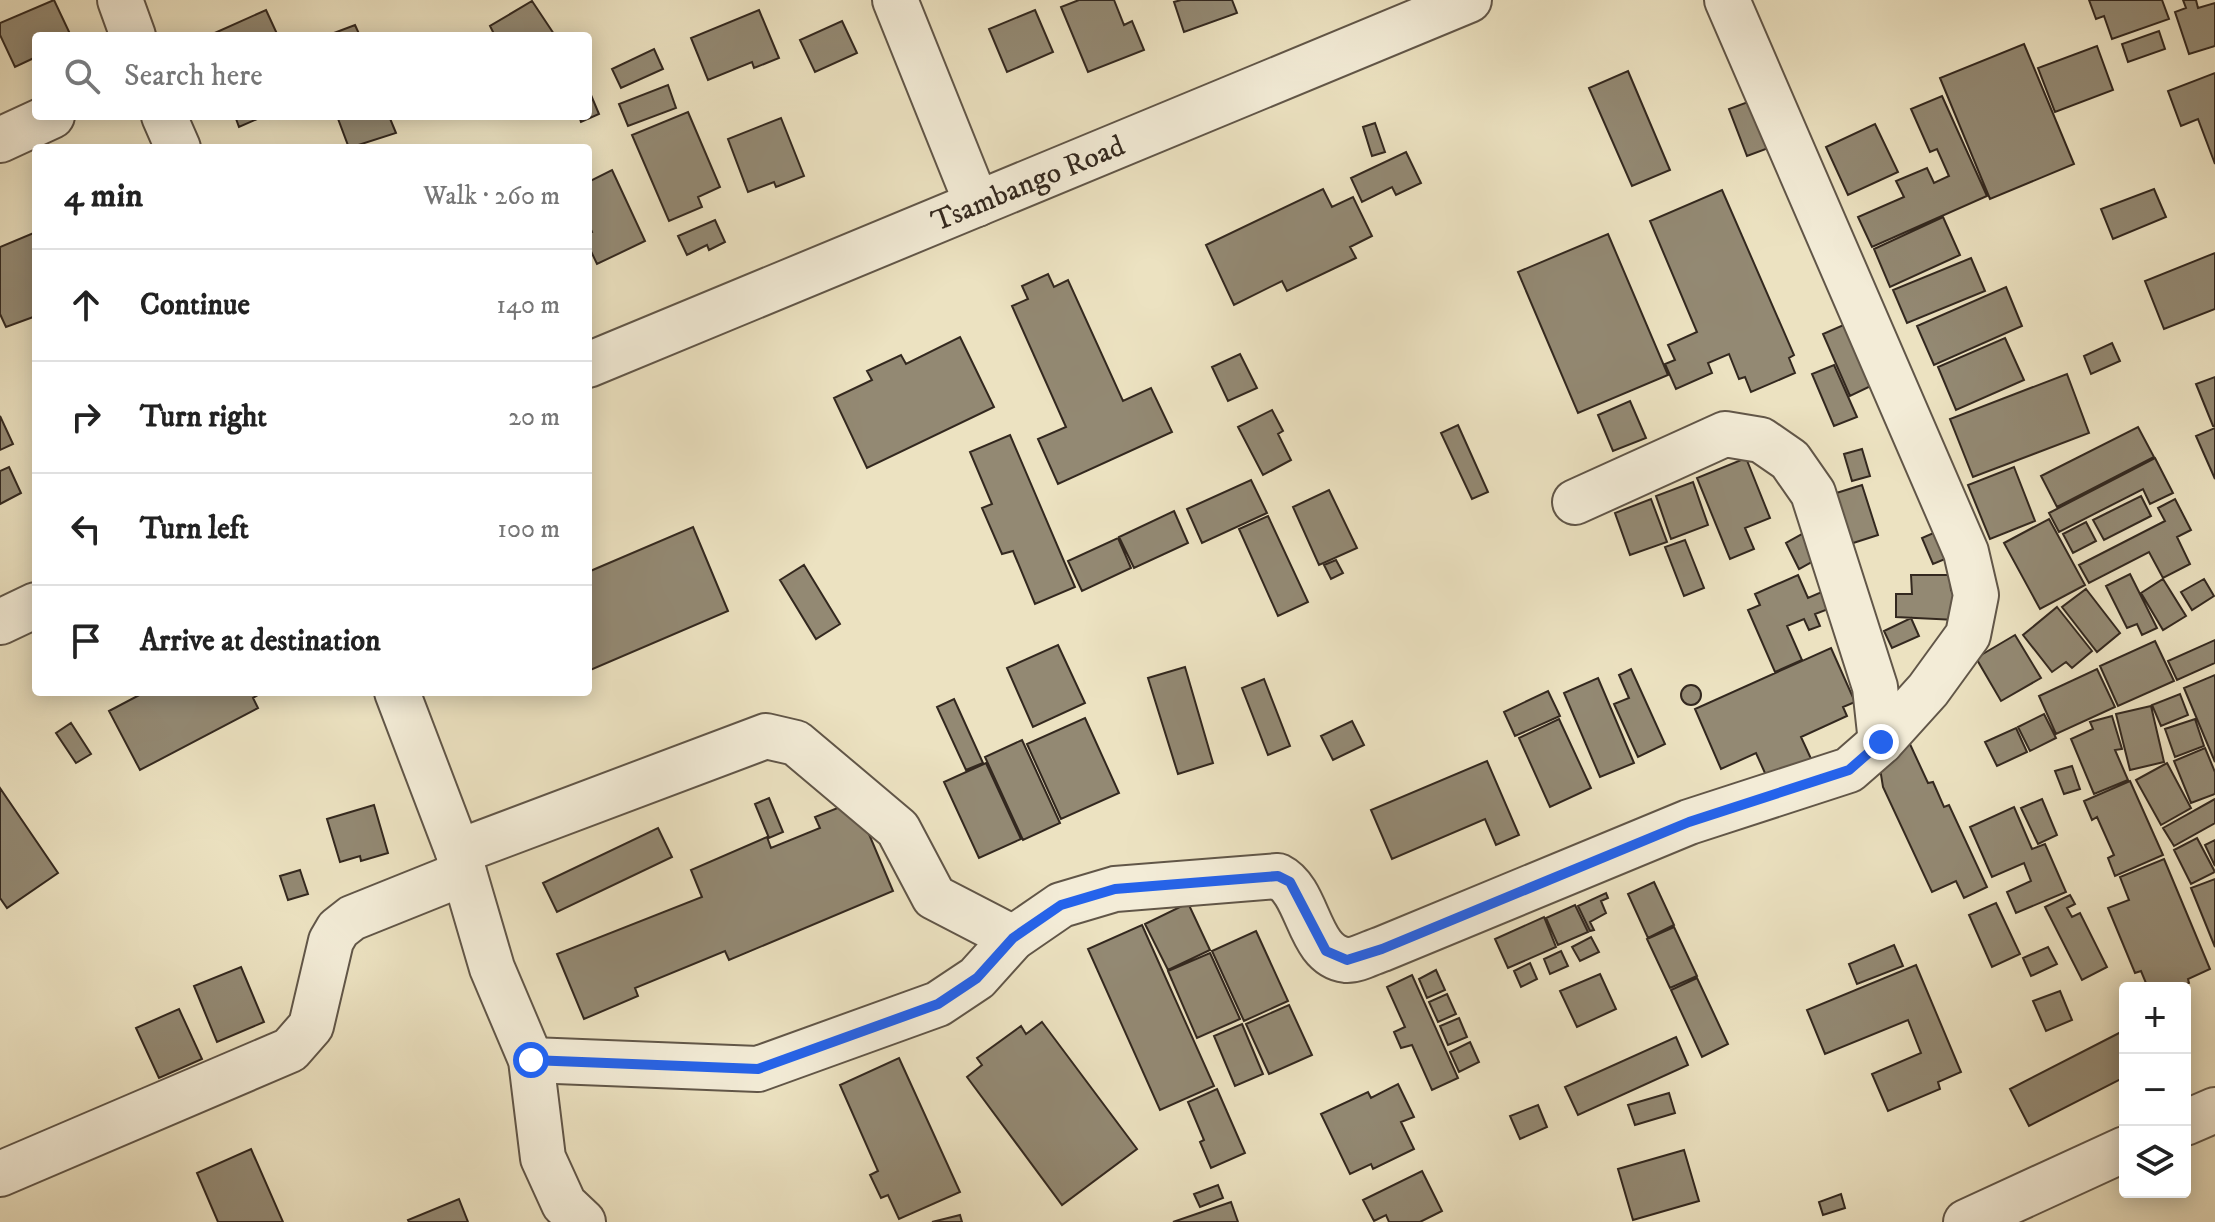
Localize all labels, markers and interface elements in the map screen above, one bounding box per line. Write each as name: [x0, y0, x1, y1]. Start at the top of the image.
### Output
search box: [32, 32, 592, 120]
icon: search: [60, 54, 104, 98]
text: Search here: [124, 58, 263, 95]
street label: Tsambango Road: [926, 128, 1130, 241]
text: 4 min: [64, 175, 143, 217]
text: Walk · 260 m: [423, 180, 560, 213]
icon: ahead: [64, 283, 108, 327]
text: Continue: [140, 287, 250, 324]
text: 140 m: [496, 289, 560, 322]
icon: right: [64, 395, 108, 439]
text: Turn right: [140, 399, 267, 436]
text: 20 m: [508, 401, 560, 434]
icon: left: [64, 507, 108, 551]
text: Turn left: [140, 511, 249, 548]
text: 100 m: [497, 513, 560, 546]
icon: arrive: [64, 619, 108, 663]
text: Arrive at destination: [140, 623, 381, 660]
route end: [1863, 724, 1899, 760]
map controls: [2119, 982, 2191, 1198]
button: +: [2119, 982, 2191, 1054]
route start: [513, 1042, 549, 1078]
button: −: [2119, 1054, 2191, 1126]
button: layers: [2119, 1126, 2191, 1198]

